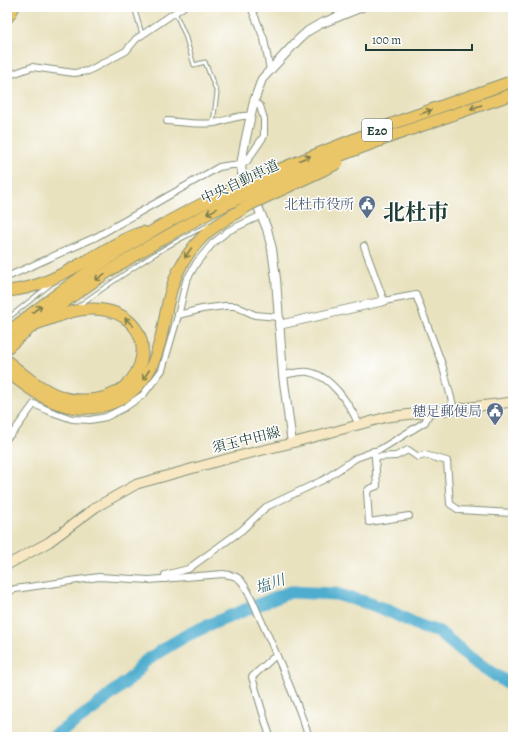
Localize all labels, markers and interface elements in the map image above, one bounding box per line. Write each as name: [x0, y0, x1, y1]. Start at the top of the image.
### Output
scale bar: [366, 26, 472, 52]
text: 100 m: [372, 32, 401, 48]
one-way arrow: [470, 104, 483, 111]
one-way arrow: [420, 107, 432, 115]
road number: E20: [362, 119, 392, 141]
one-way arrow: [298, 154, 310, 162]
street label: 中央自動車道: [198, 156, 282, 208]
public building icon: 北杜市役所: [357, 194, 377, 219]
place label: 北杜市役所: [284, 195, 354, 214]
district label: 北杜市: [383, 198, 449, 228]
one-way arrow: [206, 208, 218, 215]
one-way arrow: [184, 247, 192, 259]
one-way arrow: [95, 273, 106, 281]
one-way arrow: [32, 304, 43, 313]
one-way arrow: [124, 317, 134, 327]
one-way arrow: [142, 369, 150, 380]
public building icon: 穂足郵便局: [485, 401, 505, 426]
place label: 穂足郵便局: [412, 402, 482, 421]
street label: 須玉中田線: [210, 422, 282, 458]
water label: 塩川: [253, 569, 289, 598]

